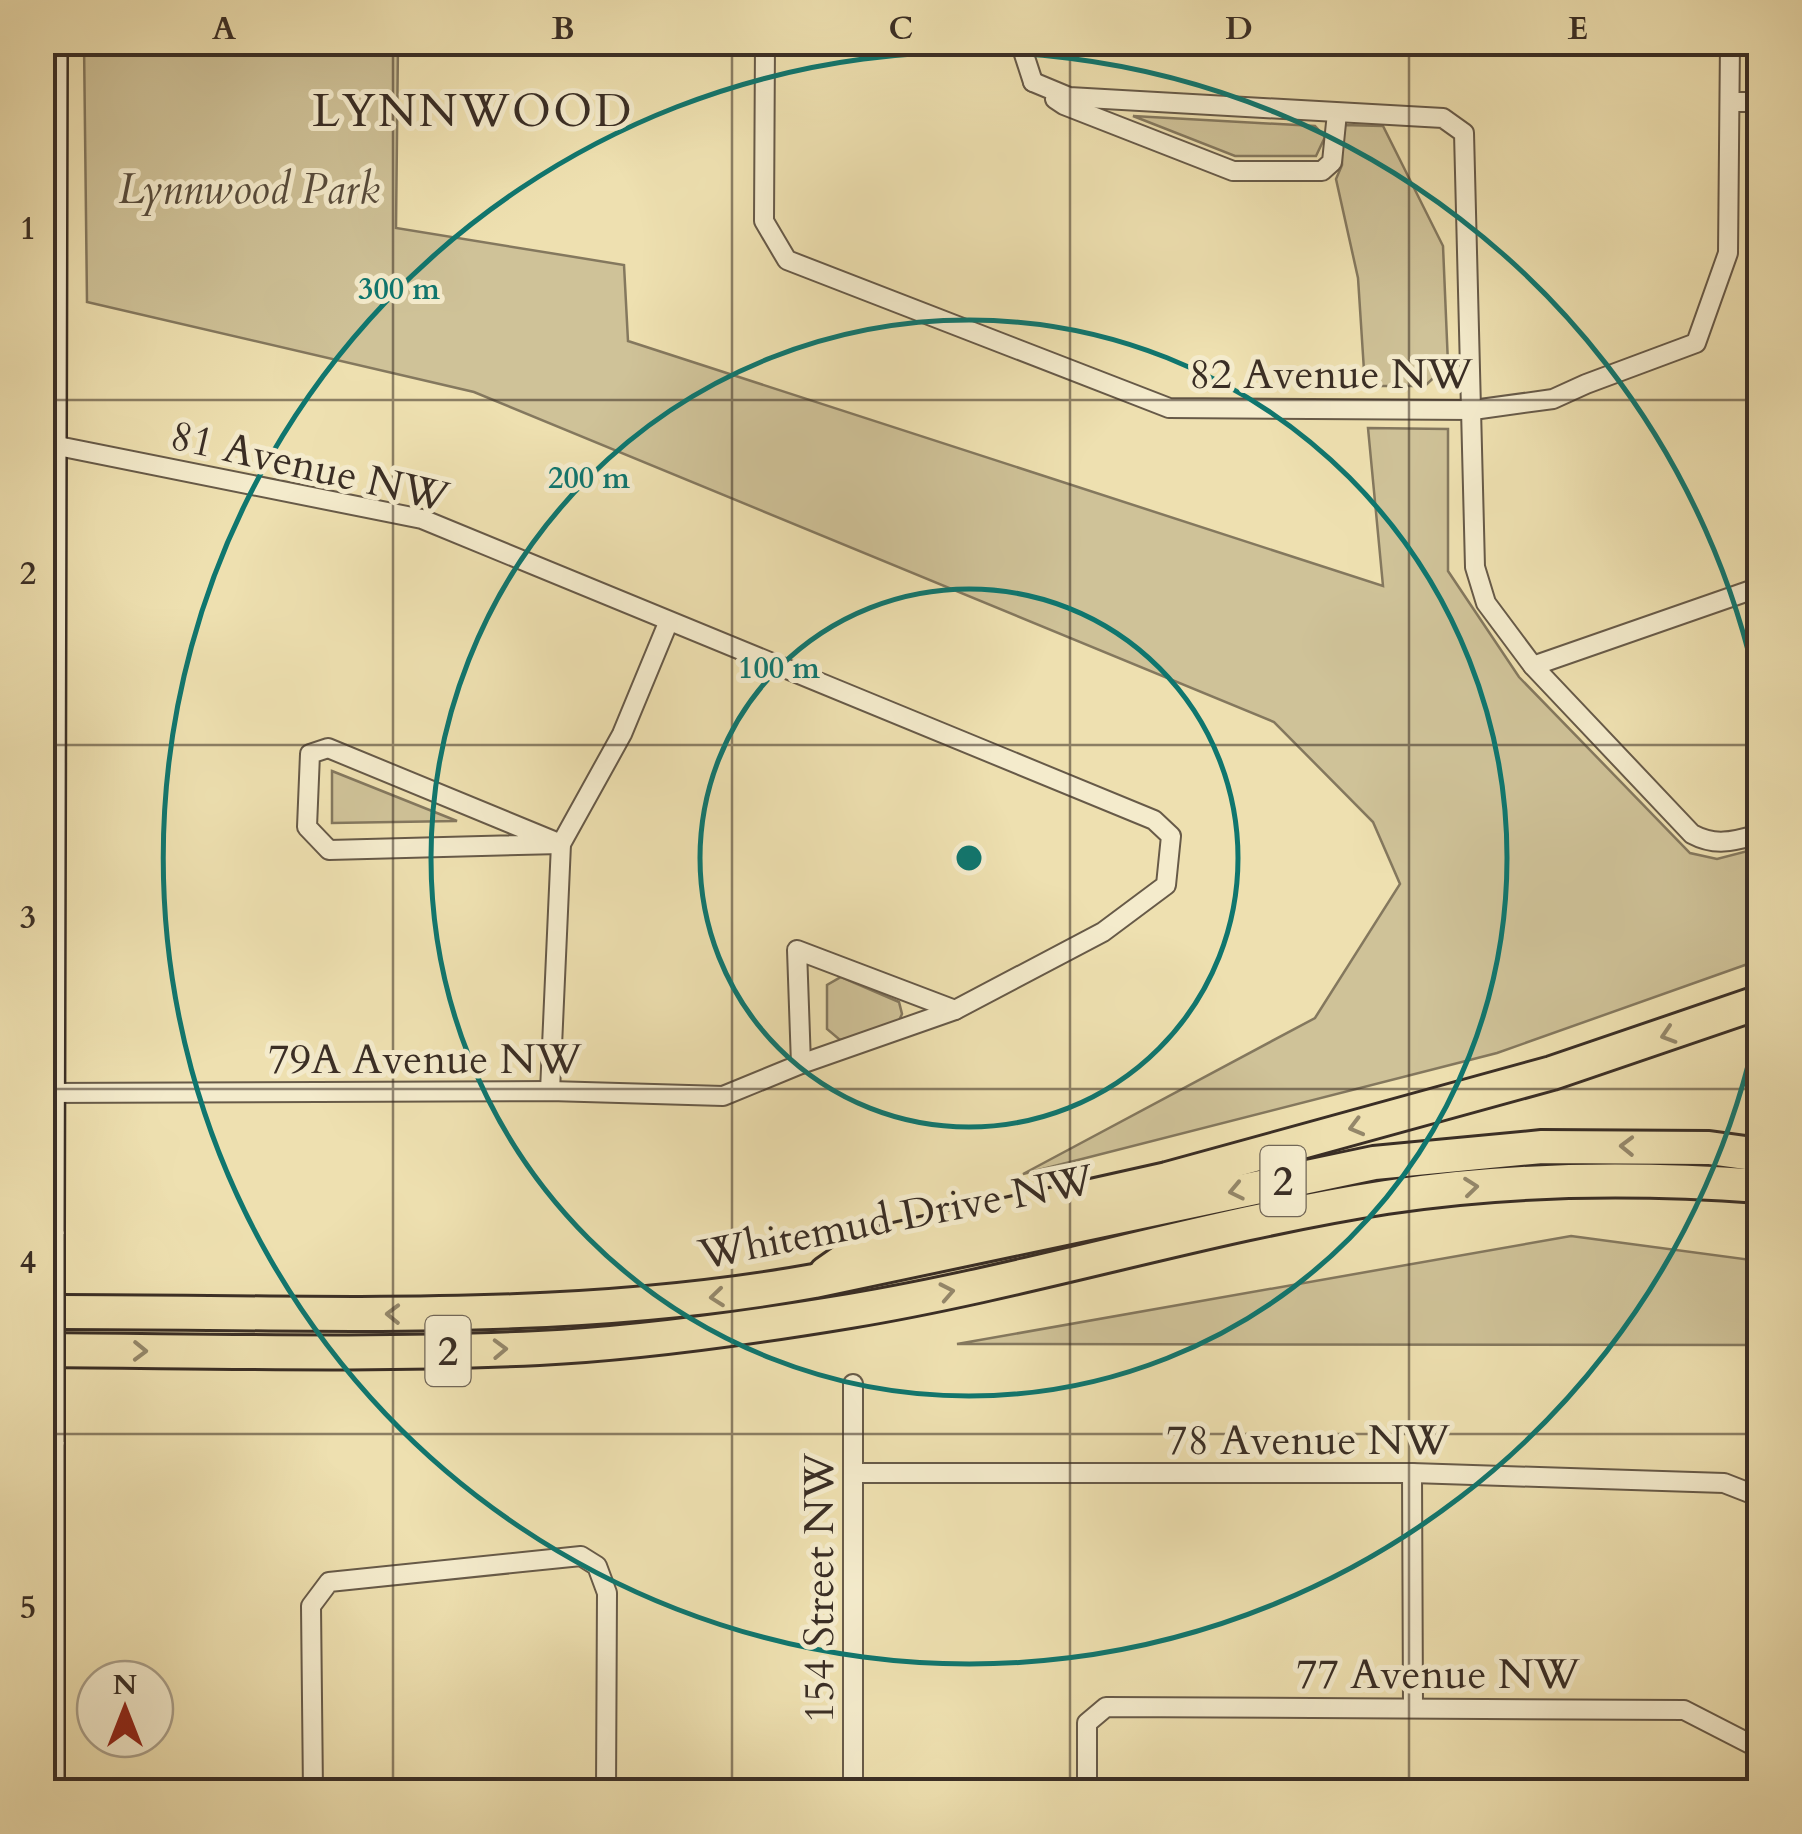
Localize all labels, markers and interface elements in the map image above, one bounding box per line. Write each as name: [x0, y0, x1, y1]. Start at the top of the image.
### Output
text: A: [212, 7, 236, 51]
text: B: [551, 7, 575, 51]
text: C: [889, 7, 913, 51]
text: D: [1225, 7, 1253, 51]
text: E: [1568, 7, 1588, 51]
district label: LYNNWOOD: [312, 81, 634, 142]
park label: Lynnwood Park: [118, 161, 380, 218]
text: 1: [20, 207, 36, 251]
text: 300 m: [358, 269, 440, 310]
street label: 82 Avenue NW: [1189, 346, 1474, 403]
street label: 81 Avenue NW: [165, 407, 455, 526]
text: 200 m: [548, 458, 630, 499]
text: 2: [20, 552, 36, 596]
text: 100 m: [738, 648, 820, 689]
centre of rings: [951, 840, 987, 876]
text: 3: [20, 896, 36, 940]
one-way arrow: [1660, 1023, 1677, 1043]
street label: 79A Avenue NW: [268, 1031, 583, 1088]
one-way arrow: [1348, 1116, 1365, 1137]
one-way arrow: [1619, 1136, 1635, 1157]
road number: 2: [1260, 1146, 1306, 1216]
street label: Whitemud Drive NW: [693, 1151, 1099, 1284]
one-way arrow: [1463, 1177, 1479, 1199]
one-way arrow: [1228, 1179, 1245, 1200]
text: 4: [20, 1241, 36, 1285]
one-way arrow: [938, 1283, 955, 1304]
one-way arrow: [709, 1286, 725, 1307]
one-way arrow: [385, 1303, 401, 1324]
road number: 2: [426, 1316, 470, 1386]
one-way arrow: [492, 1339, 508, 1360]
one-way arrow: [132, 1340, 148, 1362]
street label: 78 Avenue NW: [1166, 1412, 1451, 1469]
street label: 154 Street NW: [791, 1452, 848, 1723]
text: 5: [20, 1586, 36, 1630]
street label: 77 Avenue NW: [1296, 1646, 1581, 1703]
north arrow: [75, 1659, 175, 1759]
text: N: [113, 1666, 137, 1704]

